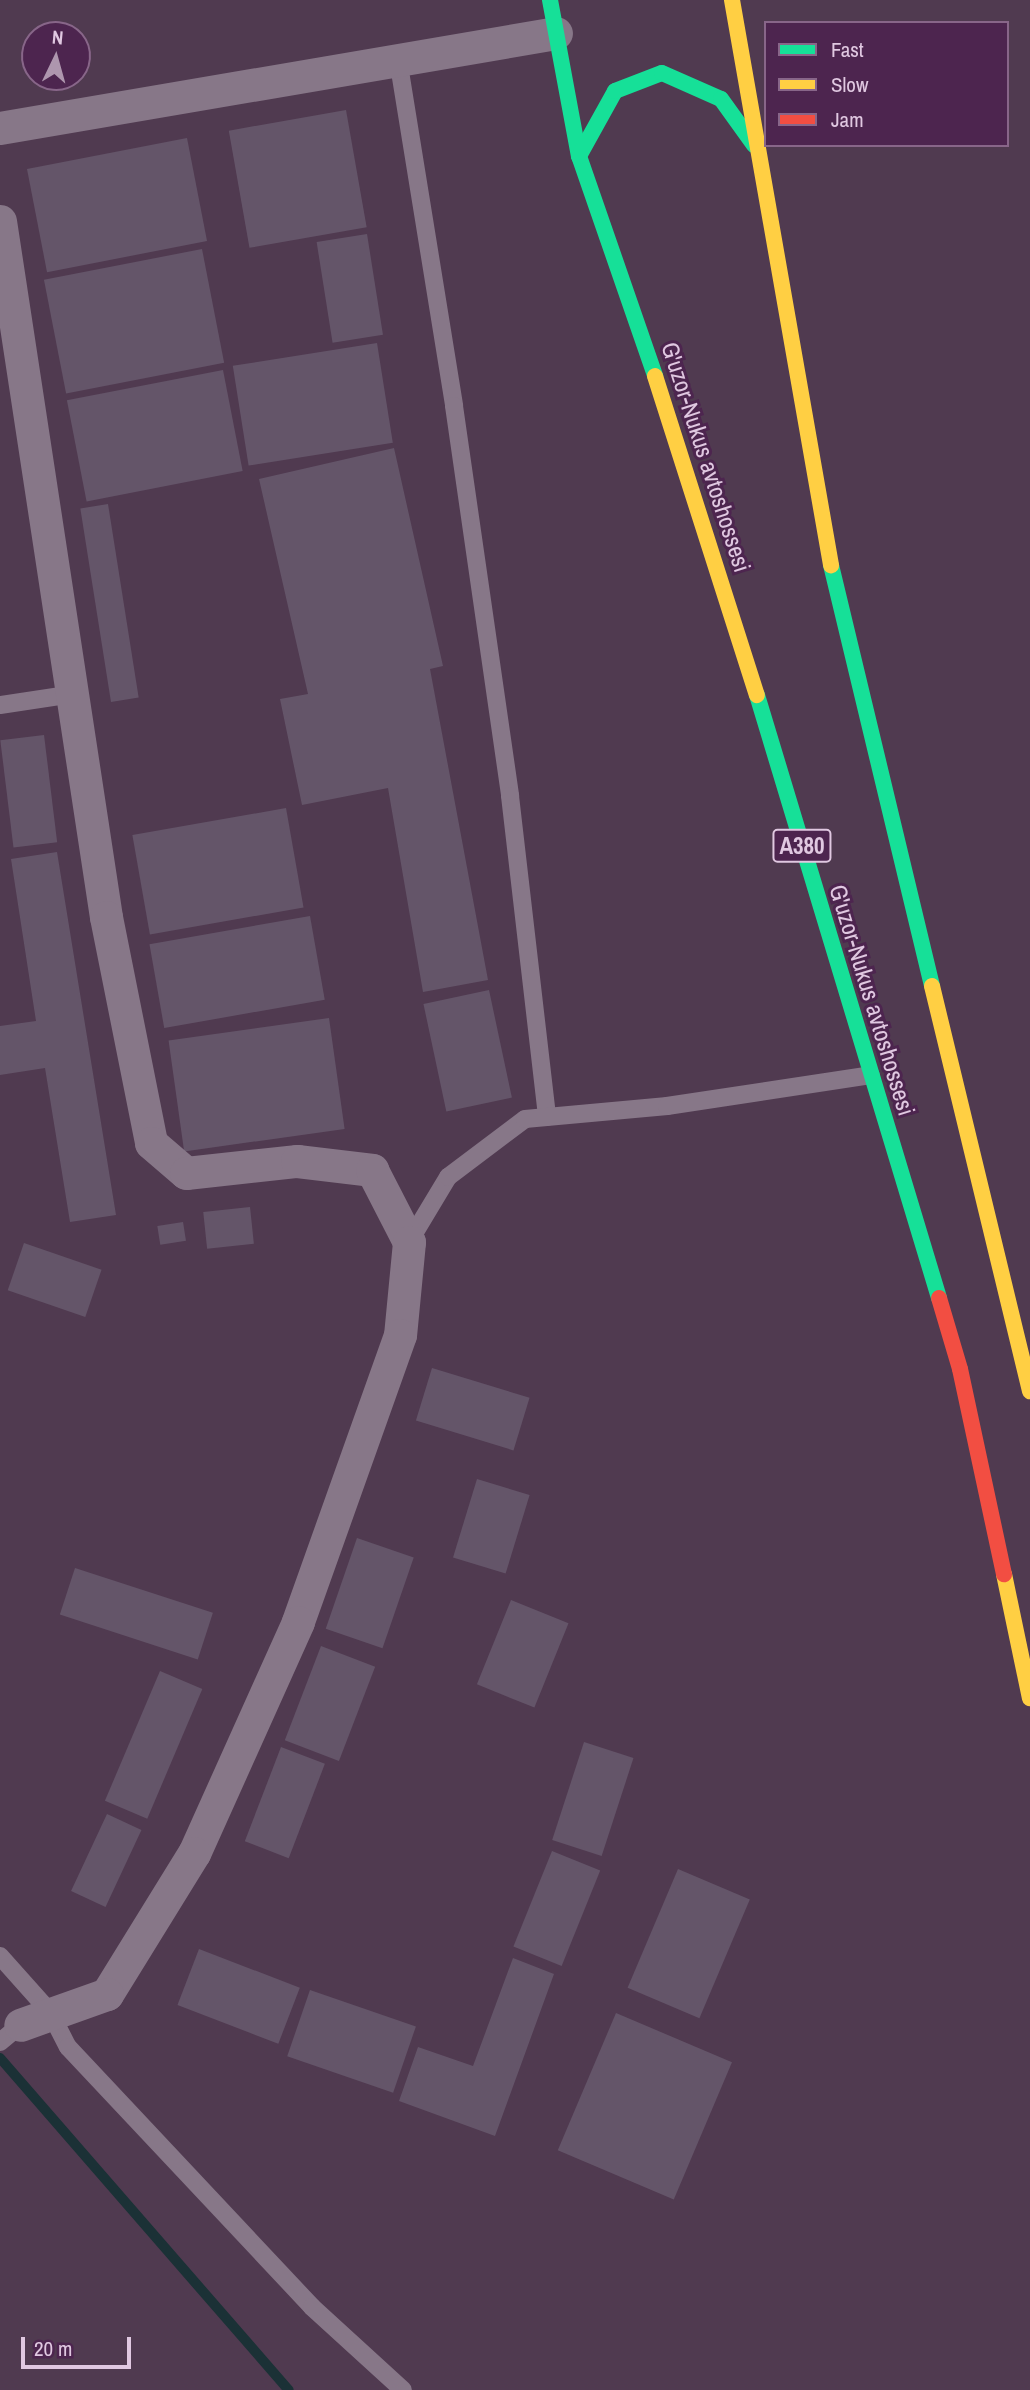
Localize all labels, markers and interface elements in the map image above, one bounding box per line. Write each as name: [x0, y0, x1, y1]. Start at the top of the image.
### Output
north arrow: [21, 21, 91, 91]
legend: [764, 21, 1009, 147]
text: N: [51, 24, 64, 51]
text: Fast: [831, 35, 864, 64]
text: Slow: [831, 70, 868, 99]
text: Jam: [831, 105, 864, 134]
street label: G'uzor-Nukus avtoshossesi: [655, 338, 757, 576]
road number: A380: [772, 826, 832, 866]
street label: G'uzor-Nukus avtoshossesi: [823, 881, 921, 1119]
scale bar: [24, 2324, 135, 2368]
text: 20 m: [34, 2334, 72, 2363]

